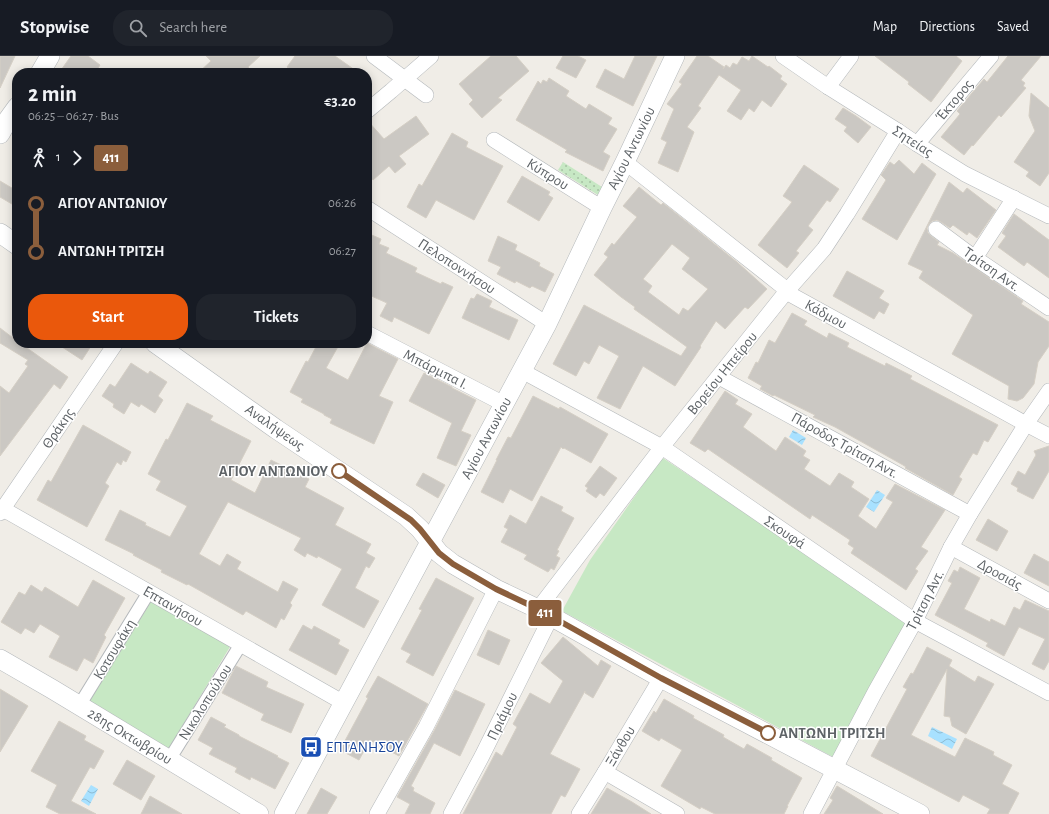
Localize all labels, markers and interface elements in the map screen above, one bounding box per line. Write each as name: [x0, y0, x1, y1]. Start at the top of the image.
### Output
search box: [113, 10, 393, 46]
icon: search: [127, 17, 149, 39]
text: Stopwise: [20, 18, 89, 37]
text: Search here: [159, 20, 227, 35]
text: Map: [873, 20, 897, 34]
text: Directions: [919, 20, 975, 34]
text: Saved: [997, 20, 1029, 34]
street label: Έκτορος: [933, 77, 976, 124]
text: 2 min: [28, 83, 77, 105]
text: €3.20: [324, 94, 356, 109]
street label: Αγίου Αντωνίου: [605, 104, 658, 192]
text: 06:25 – 06:27 · Bus: [28, 110, 119, 123]
street label: Σητείας: [890, 123, 936, 160]
icon: walk: [28, 147, 50, 169]
icon: forward: [66, 147, 88, 169]
text: 1: [56, 151, 60, 164]
text: 411: [102, 151, 120, 165]
street label: Κύπρου: [524, 156, 571, 193]
text: ΑΓΙΟΥ ΑΝΤΩΝΙΟΥ: [58, 196, 167, 211]
text: 06:26: [328, 197, 356, 210]
street label: Πελοποννήσου: [415, 236, 498, 297]
text: ΑΝΤΩΝΗ ΤΡΙΤΣΗ: [58, 244, 165, 259]
street label: Τρίτση Αντ.: [961, 244, 1023, 294]
text: 06:27: [329, 245, 356, 258]
button: Start: [28, 294, 188, 340]
button: Tickets: [196, 294, 356, 340]
street label: Κάδμου: [802, 297, 849, 332]
street label: Βορείου Ηπείρου: [685, 329, 760, 418]
street label: Μπάρμπα Ι.: [401, 347, 471, 392]
street label: Αγίου Αντωνίου: [459, 395, 514, 482]
street label: Αναλήψεως: [242, 402, 307, 453]
street label: Θράκης: [40, 405, 77, 451]
street label: Πάροδος Τρίτση Αντ.: [789, 410, 901, 481]
marker: ΑΓΙΟΥ ΑΝΤΩΝΙΟΥ: [331, 463, 347, 479]
place label: ΑΓΙΟΥ ΑΝΤΩΝΙΟΥ: [219, 464, 329, 479]
street label: Σκουφά: [761, 513, 808, 552]
street label: Δροσιάς: [975, 556, 1025, 593]
street label: Τρίτση Αντ.: [904, 568, 947, 633]
street label: Επτανήσου: [140, 583, 205, 629]
line badge: 411: [522, 600, 568, 626]
text: 411: [536, 606, 554, 620]
street label: Κοτσυφάκη: [91, 616, 138, 682]
street label: Νικολοπούλου: [176, 662, 235, 743]
street label: Πριάμου: [485, 690, 520, 742]
street label: 28ης Οκτωβρίου: [85, 705, 174, 767]
street label: Ξάνθου: [603, 723, 638, 769]
marker: ΑΝΤΩΝΗ ΤΡΙΤΣΗ: [760, 725, 776, 741]
place label: ΑΝΤΩΝΗ ΤΡΙΤΣΗ: [779, 726, 886, 741]
bus stop icon: ΕΠΤΑΝΗΣΟΥ: [298, 734, 324, 760]
place label: ΕΠΤΑΝΗΣΟΥ: [326, 740, 403, 755]

